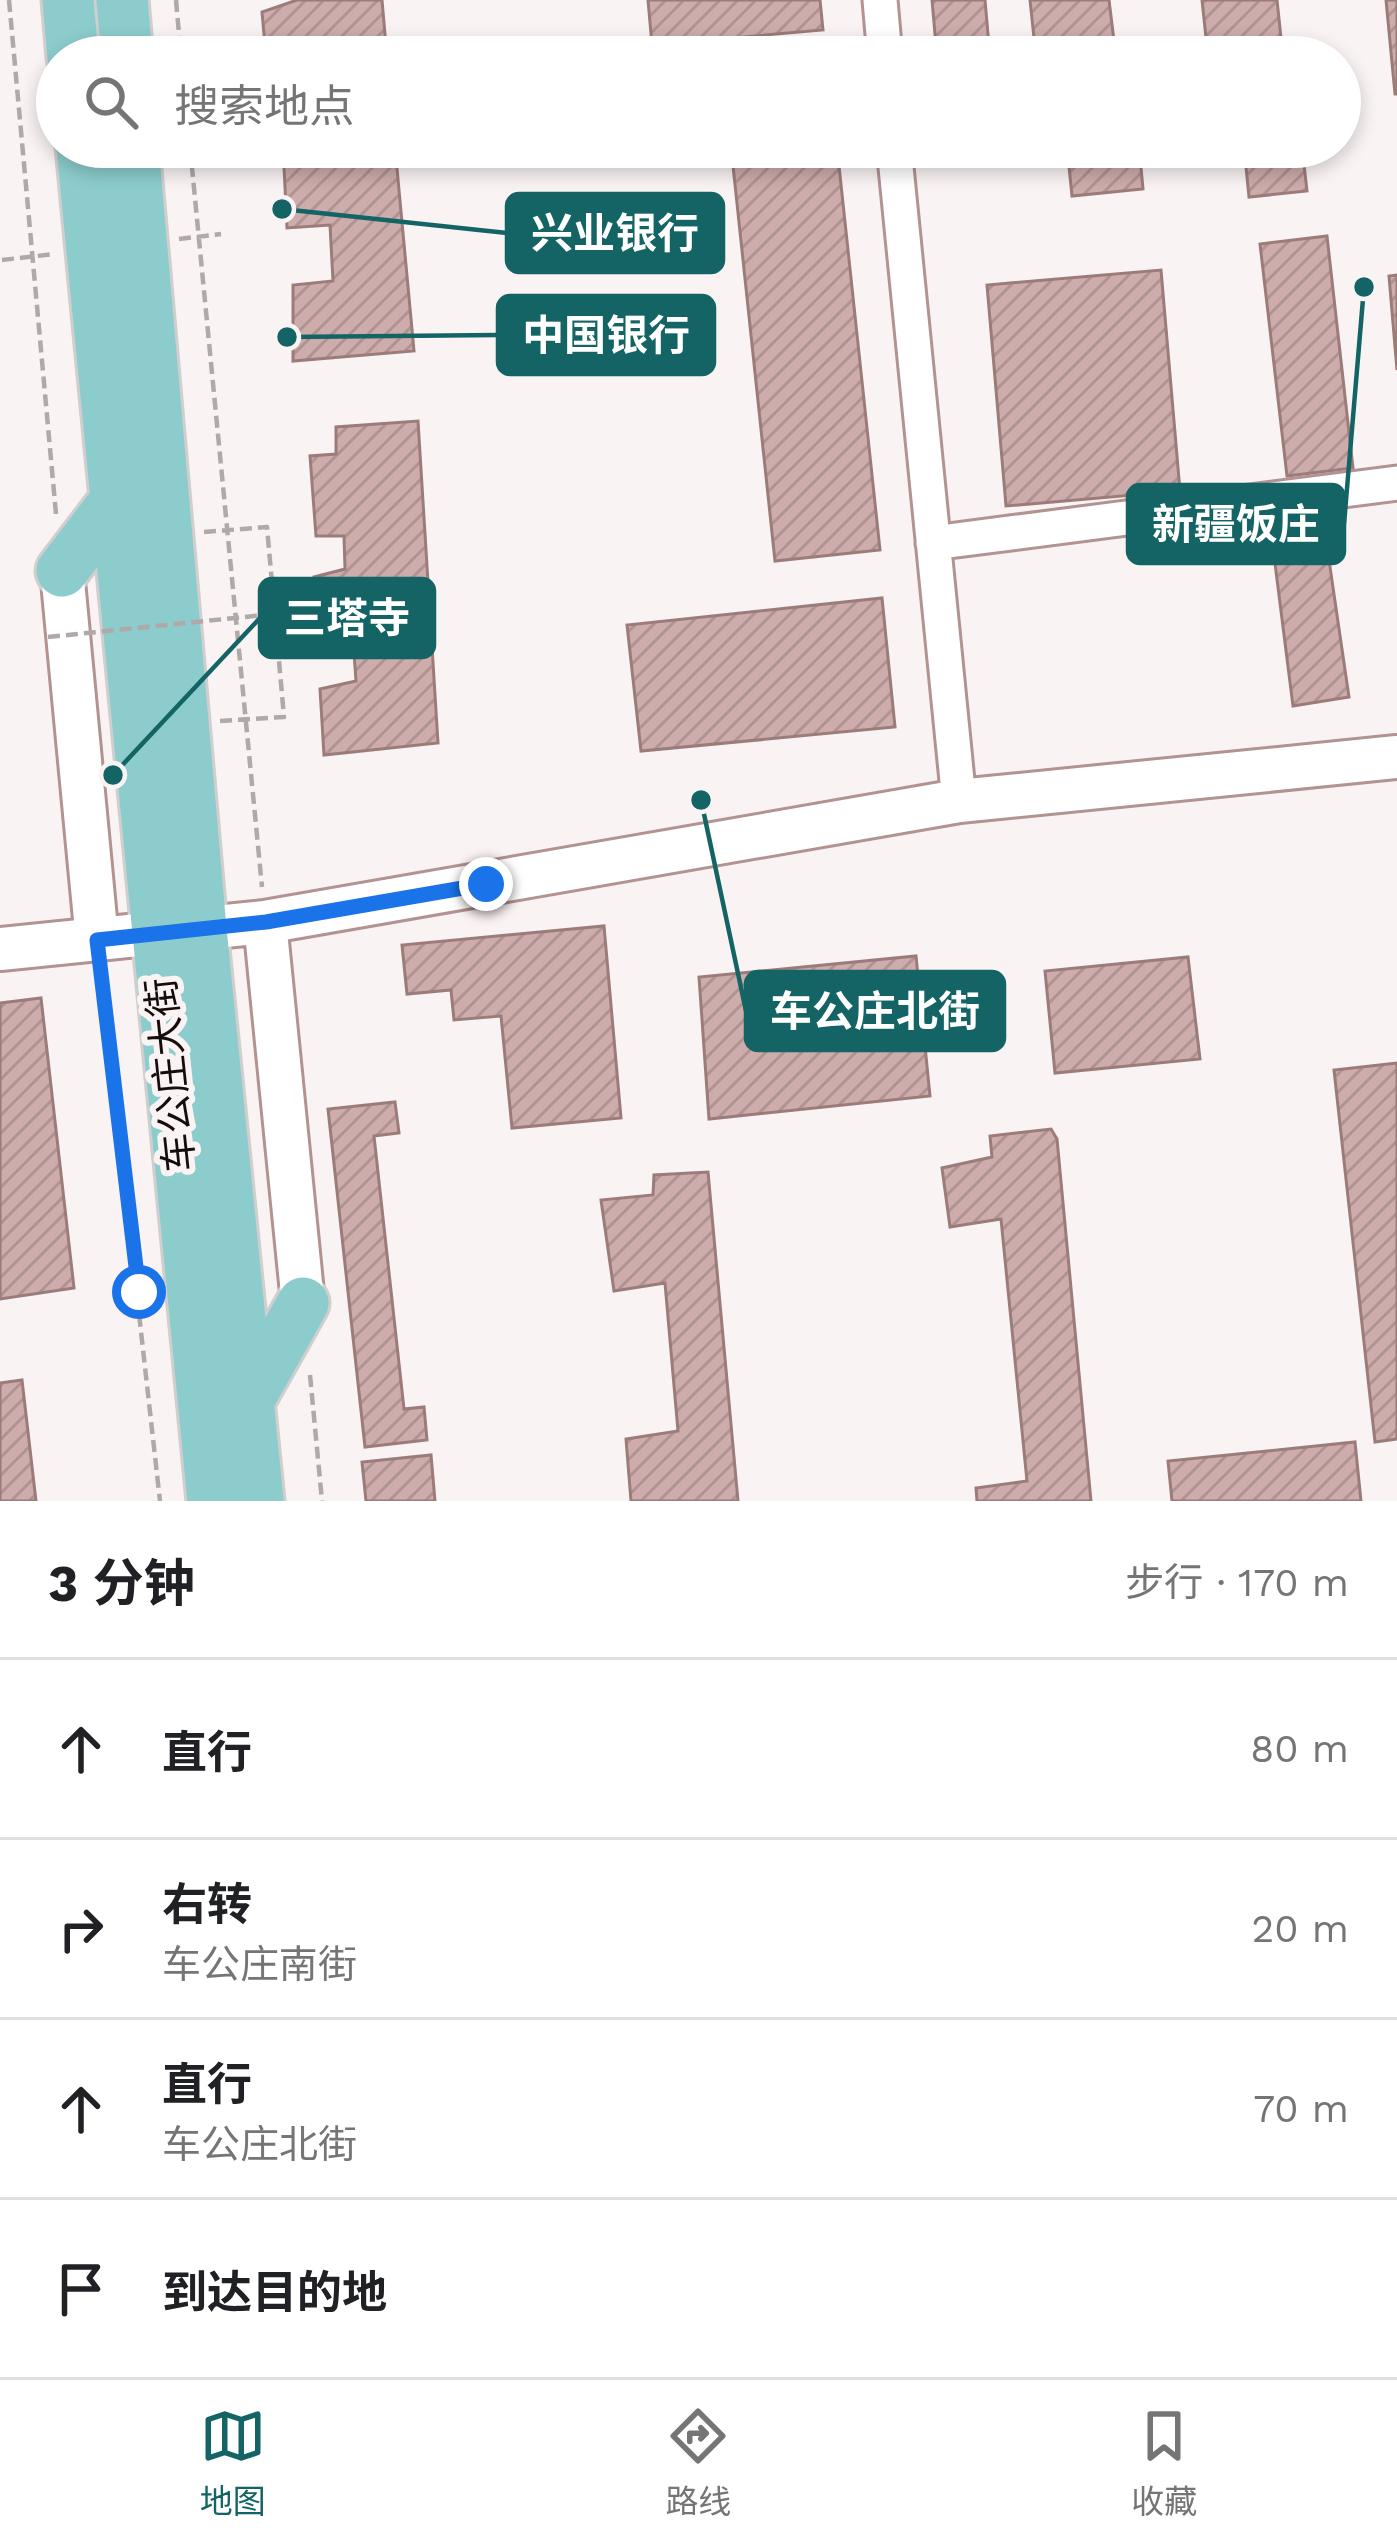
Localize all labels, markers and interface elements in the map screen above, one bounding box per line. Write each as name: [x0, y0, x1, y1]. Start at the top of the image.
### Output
search box: [36, 36, 1361, 168]
icon: search: [78, 69, 144, 135]
text: 搜索地点: [174, 80, 354, 133]
callout: 兴业银行: [507, 194, 723, 272]
text: 兴业银行: [531, 209, 699, 258]
callout: 中国银行: [498, 296, 714, 374]
text: 中国银行: [522, 311, 690, 360]
callout: 新疆饭庄: [1128, 485, 1344, 563]
text: 新疆饭庄: [1152, 500, 1320, 549]
callout: 三塔寺: [260, 579, 434, 657]
text: 三塔寺: [284, 594, 410, 643]
route end: [459, 857, 513, 911]
callout: 车公庄北街: [746, 972, 1004, 1050]
street label: 车公庄大街: [138, 976, 203, 1174]
text: 车公庄北街: [770, 987, 980, 1036]
route start: [112, 1265, 166, 1319]
text: 3 分钟: [48, 1554, 195, 1613]
text: 步行 · 170 m: [1125, 1560, 1349, 1605]
icon: ahead: [48, 1716, 114, 1782]
text: 直行: [162, 1726, 252, 1779]
text: 80 m: [1250, 1726, 1349, 1771]
text: 右转: [162, 1878, 252, 1931]
icon: right: [48, 1896, 114, 1962]
text: 20 m: [1252, 1906, 1349, 1951]
text: 车公庄南街: [162, 1942, 357, 1987]
text: 直行: [162, 2058, 252, 2111]
icon: ahead: [48, 2076, 114, 2142]
text: 70 m: [1253, 2086, 1349, 2131]
text: 车公庄北街: [162, 2122, 357, 2167]
icon: arrive: [48, 2256, 114, 2322]
text: 到达目的地: [162, 2266, 387, 2319]
tab: 地图: [200, 2403, 266, 2523]
tab: 路线: [665, 2403, 731, 2523]
tab: 收藏: [1131, 2403, 1197, 2523]

